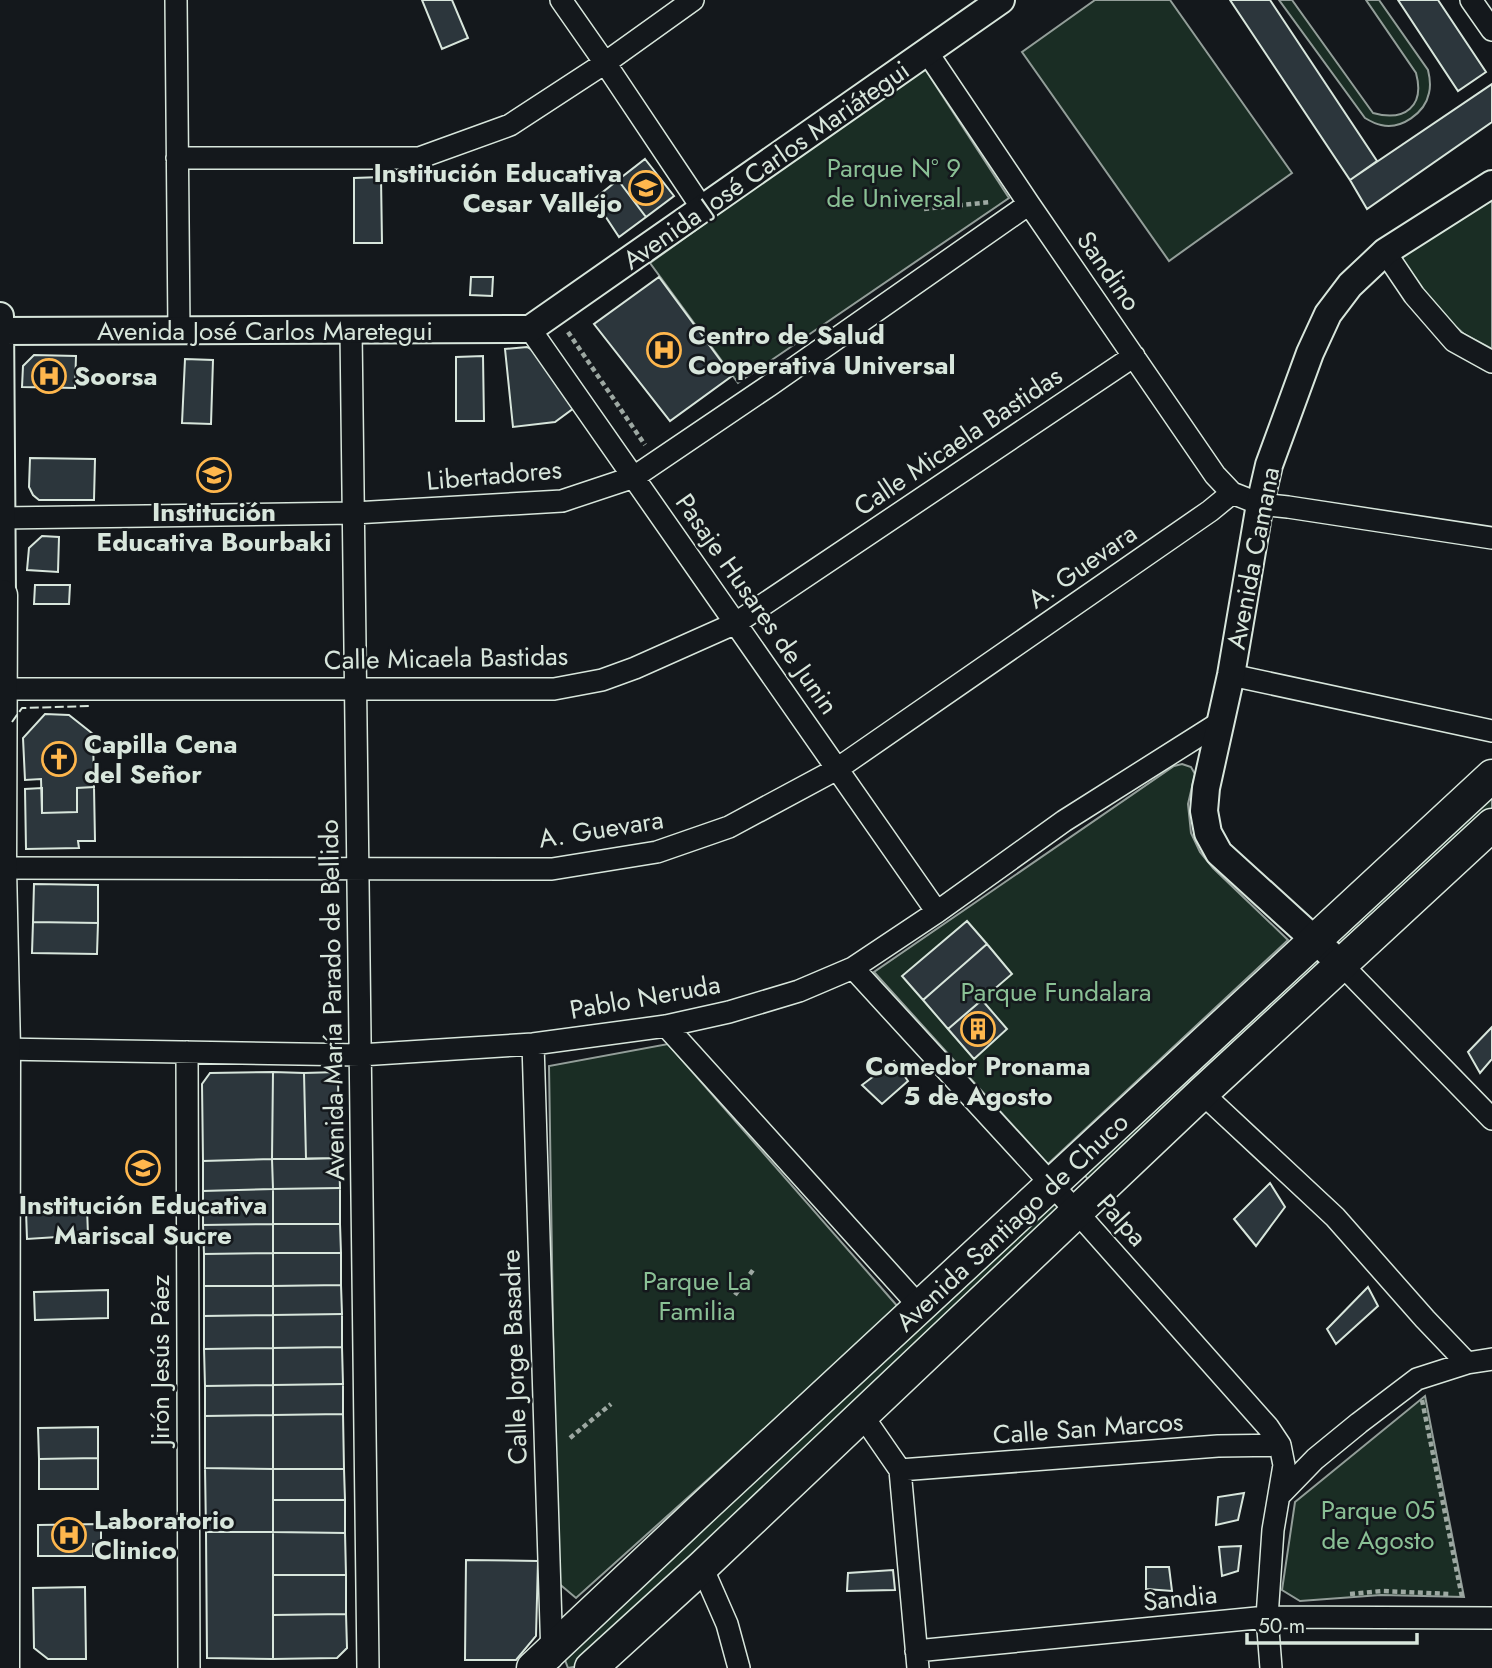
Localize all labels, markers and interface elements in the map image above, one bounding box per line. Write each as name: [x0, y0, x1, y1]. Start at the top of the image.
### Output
street label: Avenida José Carlos Mariátegui: [615, 51, 917, 279]
park label: Parque Nº 9 de Universal: [826, 149, 962, 217]
place label: Institución Educativa Cesar Vallejo: [373, 154, 622, 222]
school or university icon: Institución Educativa Cesar Vallejo: [627, 169, 665, 207]
street label: Sandino: [1068, 223, 1150, 319]
street label: Avenida José Carlos Maretegui: [97, 312, 433, 350]
place label: Centro de Salud Cooperativa Universal: [688, 316, 956, 384]
hospital icon: Centro de Salud Cooperativa Universal: [645, 331, 683, 369]
hospital icon: Soorsa: [30, 357, 68, 395]
place label: Soorsa: [74, 357, 158, 395]
street label: Calle Micaela Bastidas: [846, 357, 1070, 525]
street label: Libertadores: [425, 450, 563, 500]
school or university icon: Institución Educativa Bourbaki: [195, 456, 233, 494]
street label: Avenida Camana: [1217, 464, 1289, 652]
street label: Pasaje Husares de Junin: [666, 486, 848, 722]
place label: Institución Educativa Bourbaki: [97, 493, 331, 561]
street label: A. Guevara: [1020, 514, 1144, 618]
street label: Calle Micaela Bastidas: [324, 637, 568, 679]
place label: Capilla Cena del Señor: [84, 725, 237, 793]
church icon: Capilla Cena del Señor: [40, 740, 78, 778]
street label: A. Guevara: [536, 800, 666, 858]
street label: Avenida María Parado de Bellido: [310, 819, 354, 1181]
street label: Pablo Neruda: [567, 965, 723, 1029]
park label: Parque Fundalara: [960, 973, 1152, 1011]
building icon: Comedor Pronama 5 de Agosto: [959, 1010, 997, 1048]
place label: Comedor Pronama 5 de Agosto: [865, 1047, 1091, 1115]
street label: Avenida Santiago de Chuco: [887, 1104, 1137, 1340]
school or university icon: Institución Educativa Mariscal Sucre: [124, 1149, 162, 1187]
street label: Palpa: [1088, 1185, 1156, 1255]
place label: Institución Educativa Mariscal Sucre: [19, 1186, 267, 1254]
street label: Calle Jorge Basadre: [491, 1249, 537, 1465]
park label: Parque La Familia: [643, 1262, 751, 1330]
street label: Jirón Jesús Páez: [141, 1274, 179, 1449]
street label: Calle San Marcos: [991, 1402, 1185, 1454]
park label: Parque 05 de Agosto: [1321, 1491, 1435, 1559]
place label: Laboratorio Clinico: [94, 1501, 235, 1569]
hospital icon: Laboratorio Clinico: [50, 1516, 88, 1554]
street label: Sandia: [1141, 1575, 1219, 1621]
scale bar: [1247, 1602, 1417, 1646]
text: 50 m: [1258, 1611, 1305, 1641]

